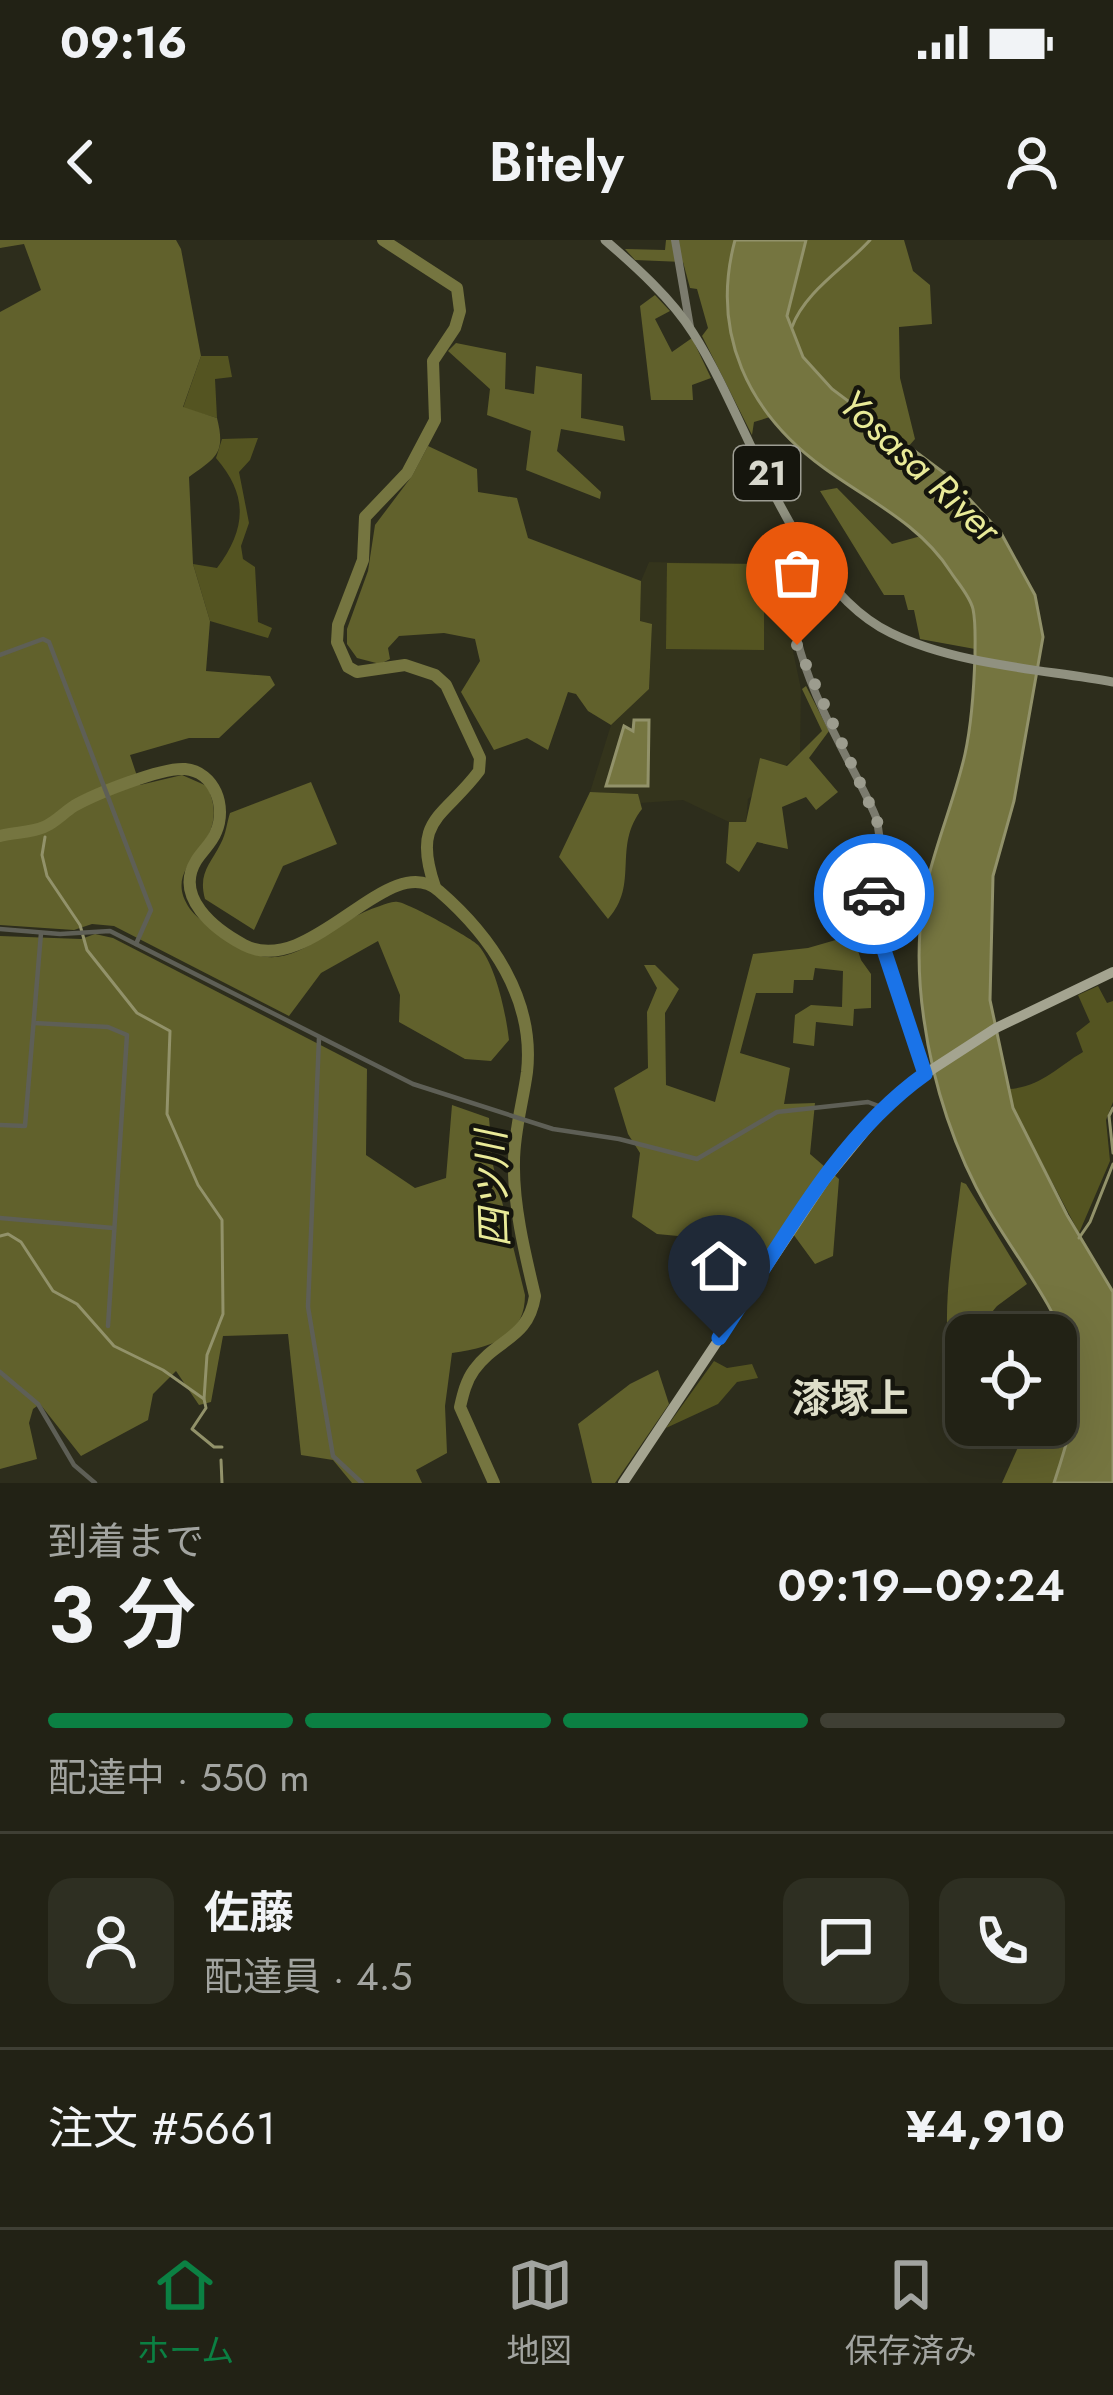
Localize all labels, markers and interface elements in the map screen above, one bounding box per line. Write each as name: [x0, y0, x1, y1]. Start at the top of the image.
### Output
text: 09:16: [60, 10, 187, 75]
text: Bitely: [489, 123, 624, 201]
icon: back: [48, 129, 114, 195]
icon: person: [999, 129, 1065, 195]
water label: Yosasa River: [826, 376, 1015, 557]
road number: 21: [734, 446, 800, 500]
pin: [746, 522, 848, 645]
icon: bag: [764, 540, 830, 606]
courier: [814, 834, 934, 954]
icon: car: [841, 861, 907, 927]
water label: 四ツ川: [462, 1126, 524, 1248]
pin: [668, 1215, 770, 1338]
icon: home: [686, 1233, 752, 1299]
map controls: [945, 1314, 1077, 1446]
button: locate: [945, 1314, 1077, 1446]
district label: 漆塚上: [791, 1370, 909, 1427]
text: 到着まで: [48, 1513, 204, 1570]
text: 09:19–09:24: [778, 1553, 1065, 1618]
text: 3 分: [48, 1559, 196, 1671]
text: 配達中 · 550 m: [48, 1749, 310, 1806]
button: person: [48, 1878, 174, 2004]
button: chat: [783, 1878, 909, 2004]
button: phone: [939, 1878, 1065, 2004]
text: 佐藤: [204, 1880, 294, 1945]
text: 配達員 · 4.5: [204, 1948, 413, 2005]
text: ¥4,910: [906, 2094, 1065, 2159]
text: 注文 #5661: [48, 2096, 276, 2161]
tab: ホーム: [136, 2252, 234, 2374]
tab: 地図: [507, 2252, 573, 2374]
tab: 保存済み: [845, 2252, 977, 2374]

